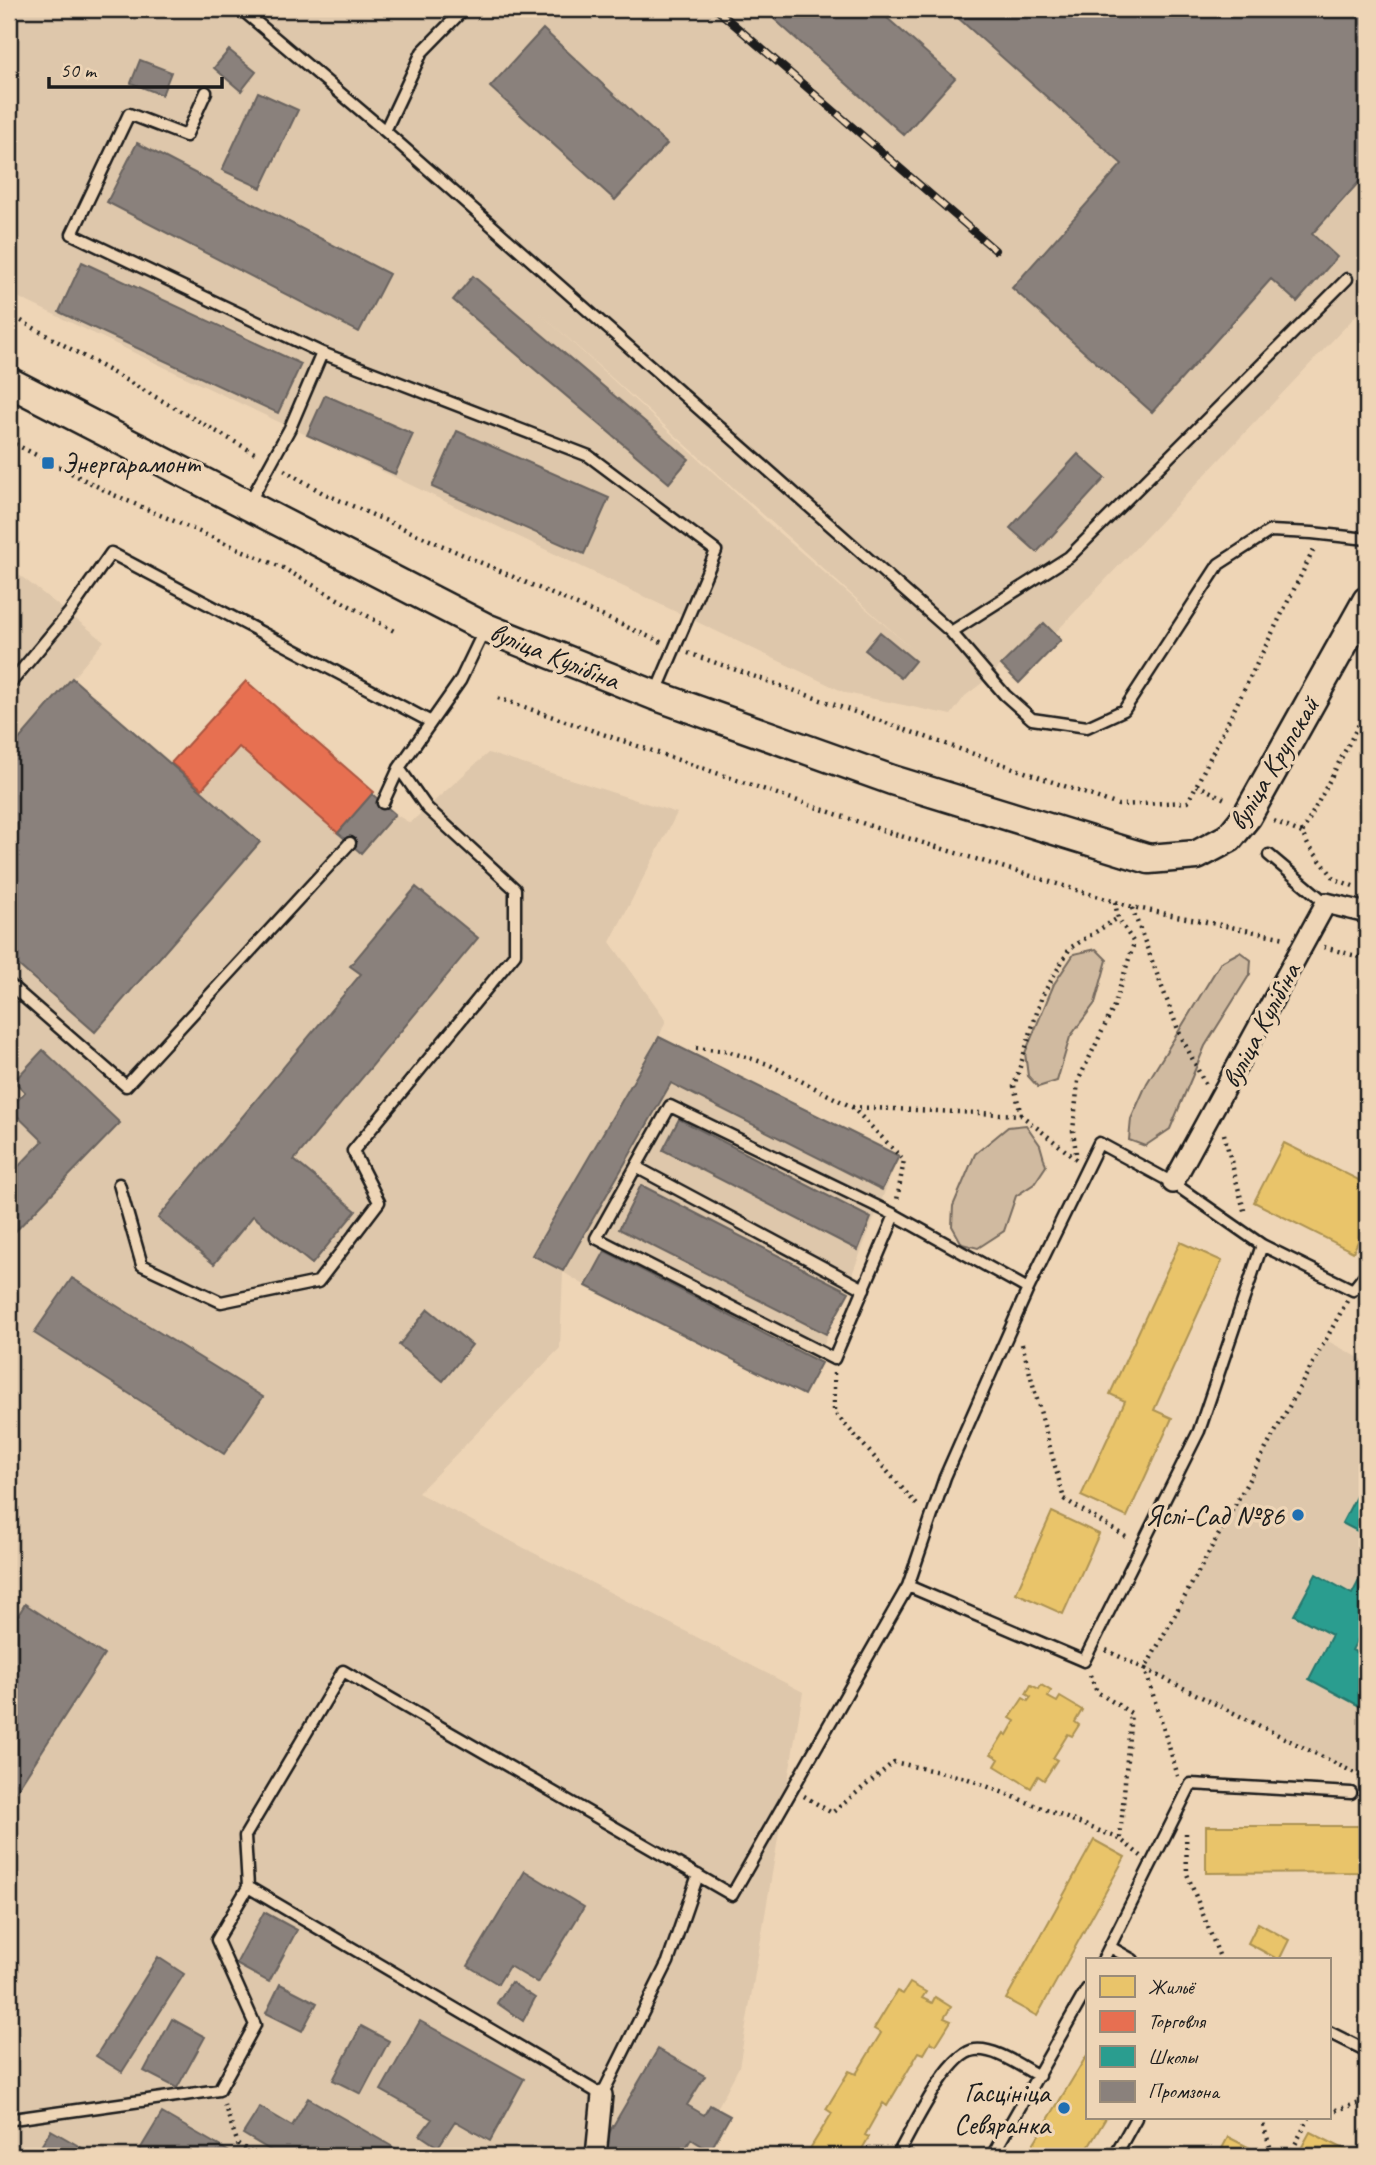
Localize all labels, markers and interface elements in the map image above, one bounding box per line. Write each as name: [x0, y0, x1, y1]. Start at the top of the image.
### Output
scale bar: [49, 46, 222, 90]
text: 50 m: [60, 57, 98, 83]
place label: Энергарамонт: [62, 446, 201, 481]
marker: Энергарамонт: [40, 455, 56, 471]
street label: вуліца Кулібіна: [485, 614, 626, 698]
street label: вуліца Крупскай: [1220, 689, 1328, 836]
street label: вуліца Кулібіна: [1213, 955, 1309, 1094]
place label: Яслі-Сад №86: [1145, 1498, 1285, 1533]
marker: Яслі-Сад №86: [1290, 1507, 1306, 1523]
legend: [1086, 1958, 1330, 2120]
text: Жильё: [1148, 1974, 1197, 2000]
text: Торговля: [1148, 2008, 1207, 2034]
text: Школы: [1148, 2044, 1199, 2070]
place label: Гасцініца Севяранка: [954, 2075, 1052, 2142]
text: Промзона: [1148, 2078, 1221, 2104]
marker: Гасцініца Севяранка: [1056, 2100, 1072, 2116]

